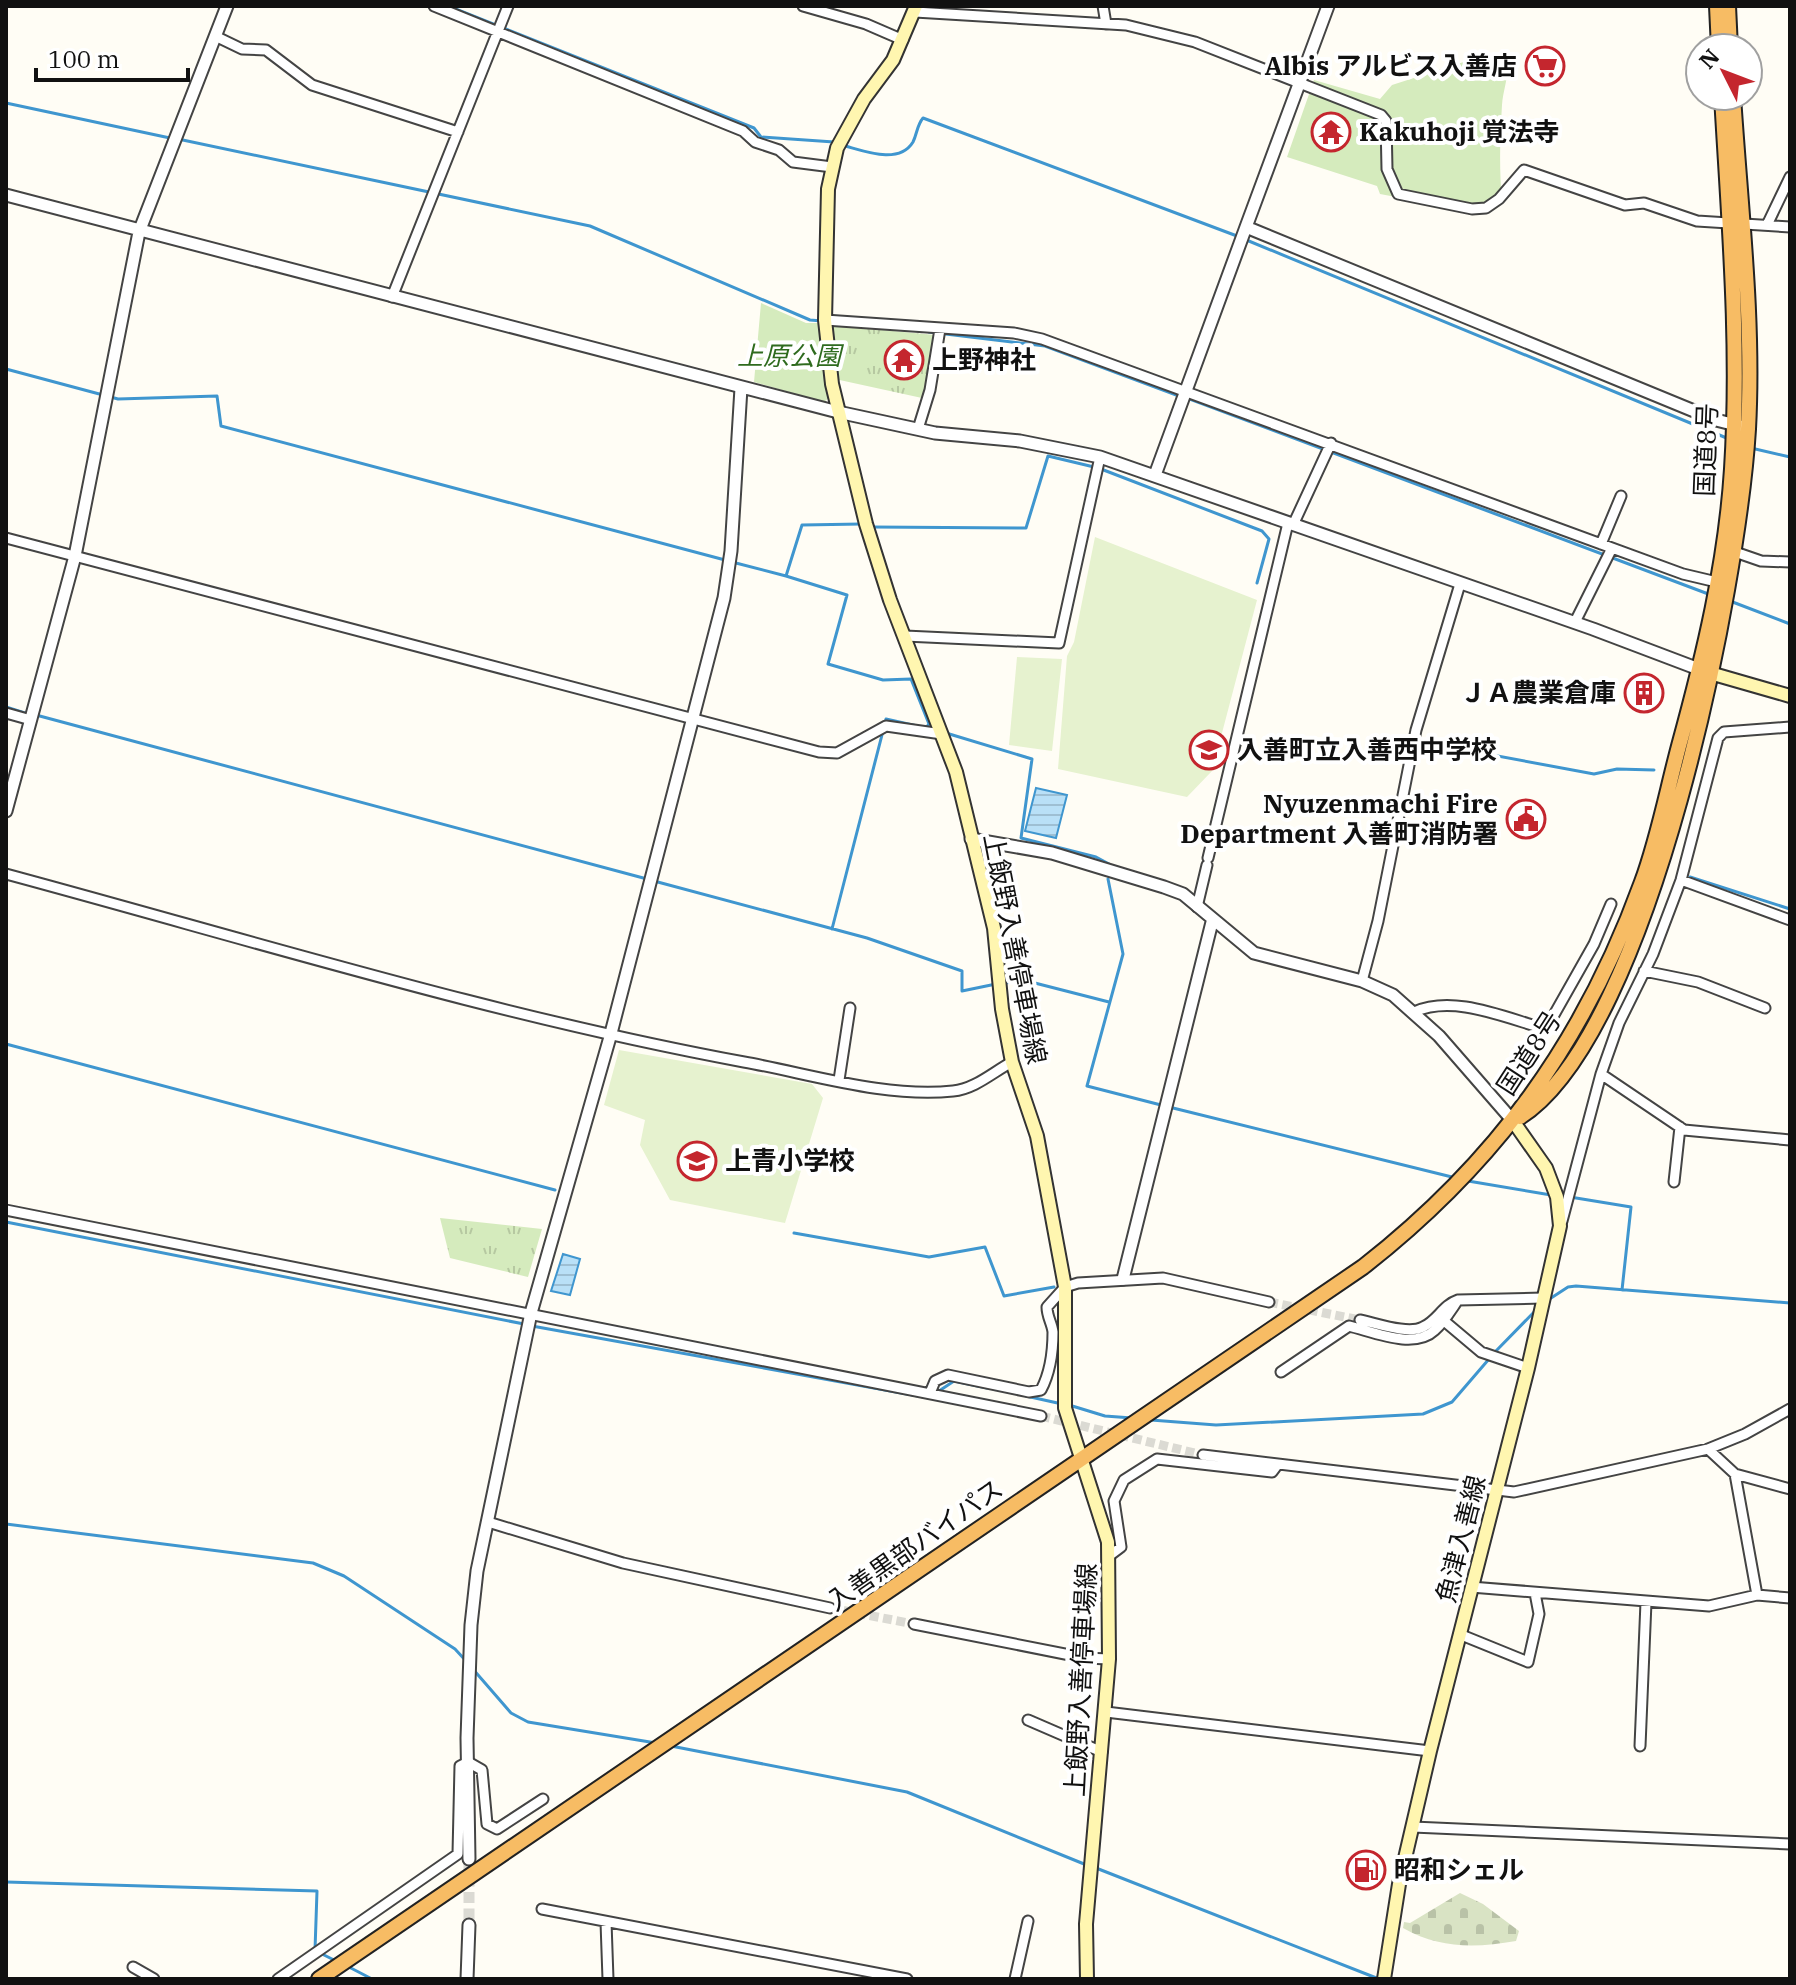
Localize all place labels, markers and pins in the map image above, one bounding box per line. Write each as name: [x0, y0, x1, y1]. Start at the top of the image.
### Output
supermarket icon: Albis アルビス入善店: [1524, 45, 1566, 87]
place label: Albis アルビス入善店: [1264, 48, 1517, 82]
temple icon: Kakuhoji 覚法寺: [1310, 111, 1352, 153]
place label: Kakuhoji 覚法寺: [1359, 114, 1560, 148]
temple icon: 上野神社: [883, 339, 925, 381]
place label: 上野神社: [932, 342, 1036, 376]
building icon: ＪＡ農業倉庫: [1623, 672, 1665, 714]
place label: ＪＡ農業倉庫: [1460, 675, 1616, 709]
school or university icon: 入善町立入善西中学校: [1188, 729, 1230, 771]
place label: 入善町立入善西中学校: [1237, 732, 1497, 766]
place label: Nyuzenmachi Fire Department 入善町消防署: [1180, 786, 1498, 850]
public building icon: Nyuzenmachi Fire Department 入善町消防署: [1505, 798, 1547, 840]
school or university icon: 上青小学校: [676, 1140, 718, 1182]
place label: 上青小学校: [725, 1143, 855, 1177]
fuel station icon: 昭和シェル: [1345, 1849, 1387, 1891]
place label: 昭和シェル: [1394, 1852, 1524, 1886]

